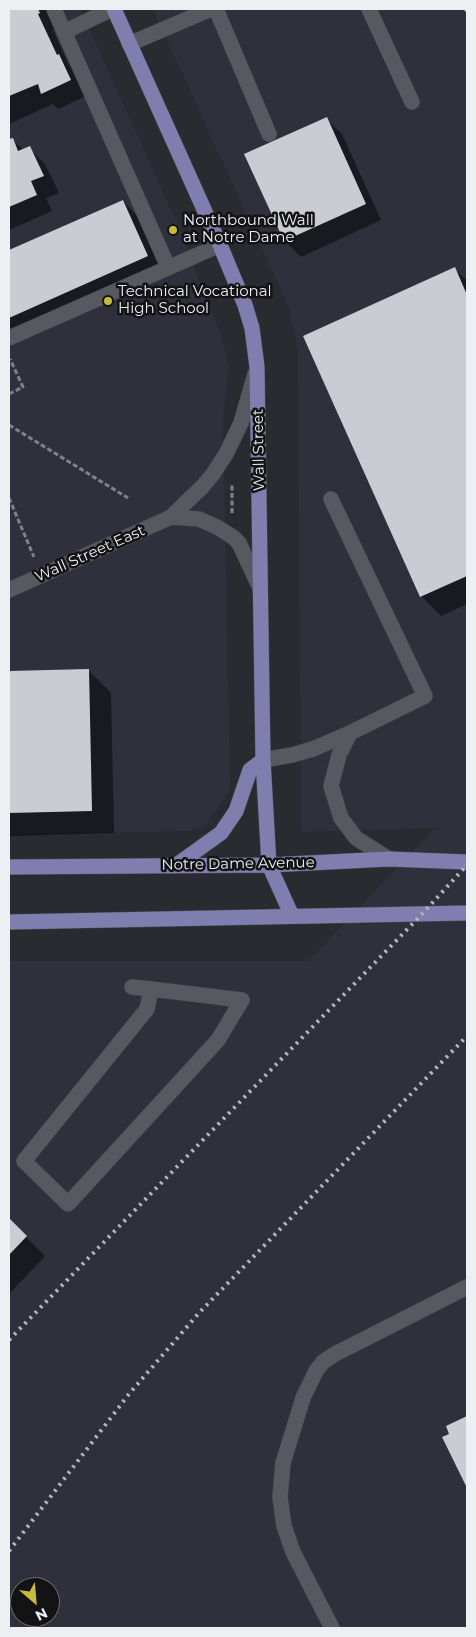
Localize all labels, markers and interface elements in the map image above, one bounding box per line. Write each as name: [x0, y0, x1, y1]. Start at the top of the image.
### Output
place label: Northbound Wall at Notre Dame: [183, 212, 314, 247]
marker: Northbound Wall at Notre Dame: [167, 224, 179, 236]
place label: Technical Vocational High School: [118, 283, 272, 318]
marker: Technical Vocational High School: [102, 295, 114, 307]
street label: Wall Street: [249, 409, 269, 491]
street label: Wall Street East: [32, 522, 148, 586]
street label: Notre Dame Avenue: [161, 854, 315, 874]
north arrow: [10, 1577, 60, 1627]
text: N: [32, 1604, 50, 1625]

